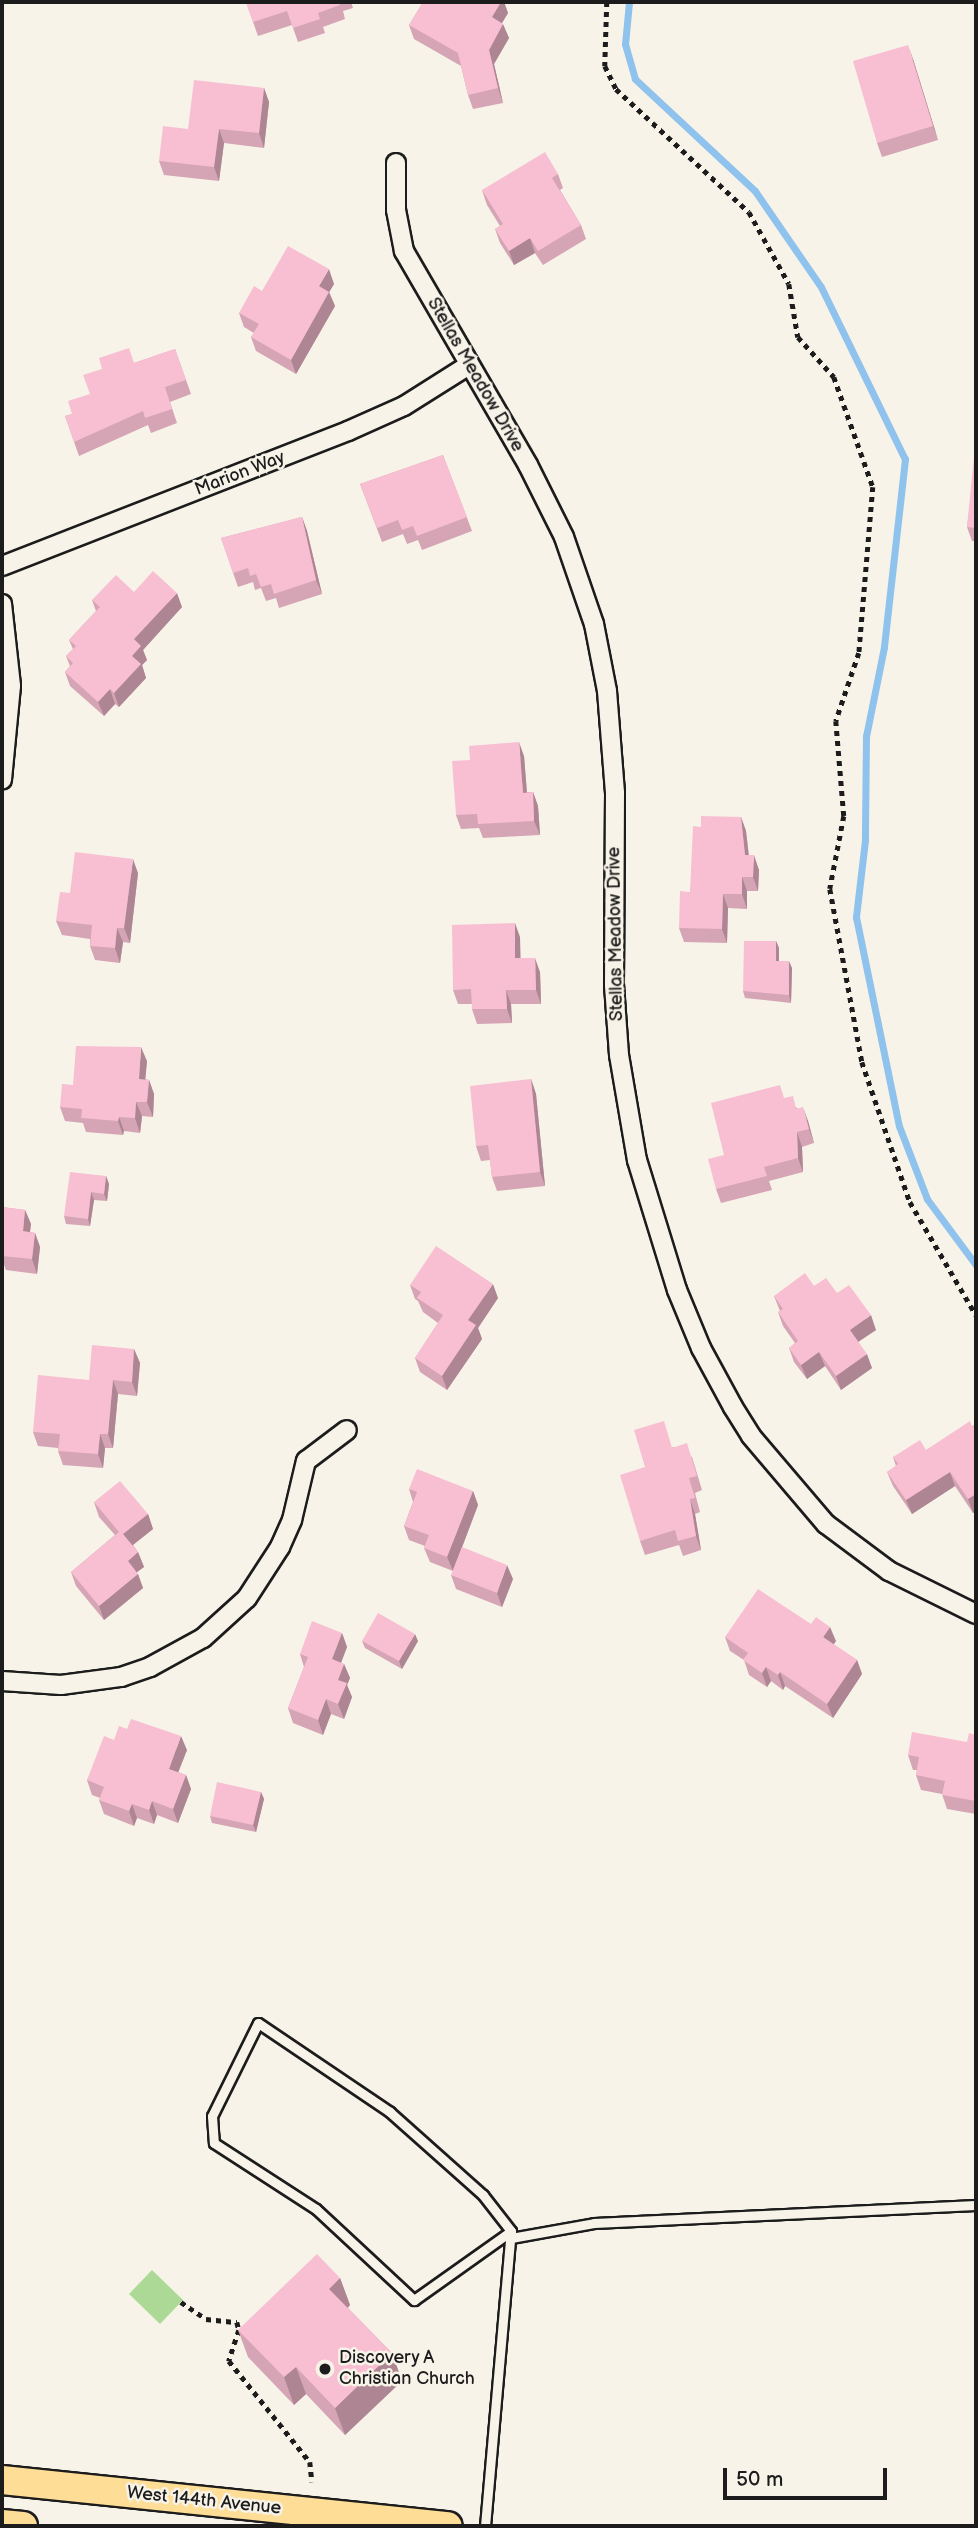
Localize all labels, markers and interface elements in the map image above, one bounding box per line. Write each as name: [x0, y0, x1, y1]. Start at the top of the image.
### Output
street label: Stellas Meadow Drive: [422, 294, 528, 456]
street label: Marion Way: [192, 447, 288, 501]
street label: Stellas Meadow Drive: [604, 847, 628, 1021]
place label: Discovery A Christian Church: [339, 2348, 475, 2390]
marker: Discovery A Christian Church: [317, 2361, 333, 2377]
scale bar: [726, 2454, 890, 2498]
text: 50 m: [736, 2467, 783, 2492]
street label: West 144th Avenue: [126, 2482, 282, 2520]

